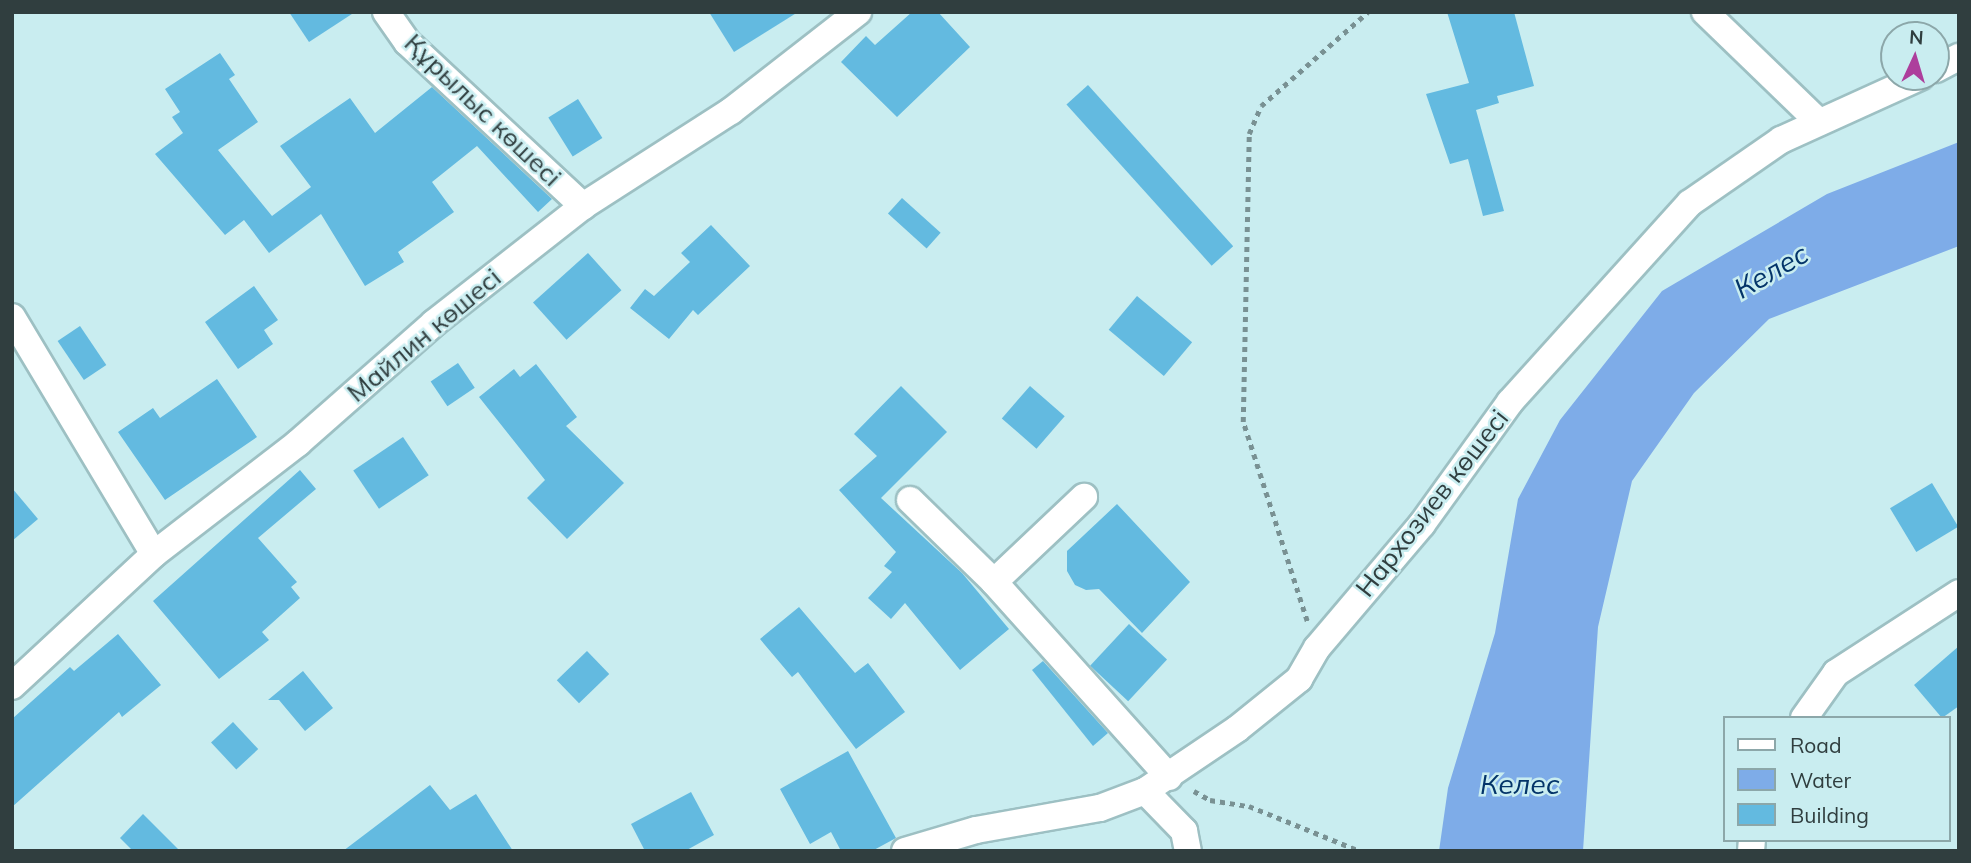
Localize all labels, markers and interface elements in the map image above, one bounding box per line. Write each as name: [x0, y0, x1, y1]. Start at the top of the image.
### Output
north arrow: [1880, 21, 1950, 91]
text: N: [1908, 25, 1924, 50]
street label: Құрылыс көшесі: [398, 27, 568, 193]
water label: Келес: [1728, 236, 1814, 306]
street label: Майлин көшесі: [341, 262, 507, 408]
street label: Нархозиев көшесі: [1349, 403, 1515, 603]
legend: [1722, 716, 1950, 842]
text: Road: [1790, 732, 1841, 758]
water label: Келес: [1480, 767, 1560, 801]
text: Water: [1790, 767, 1851, 793]
text: Building: [1790, 802, 1869, 828]

